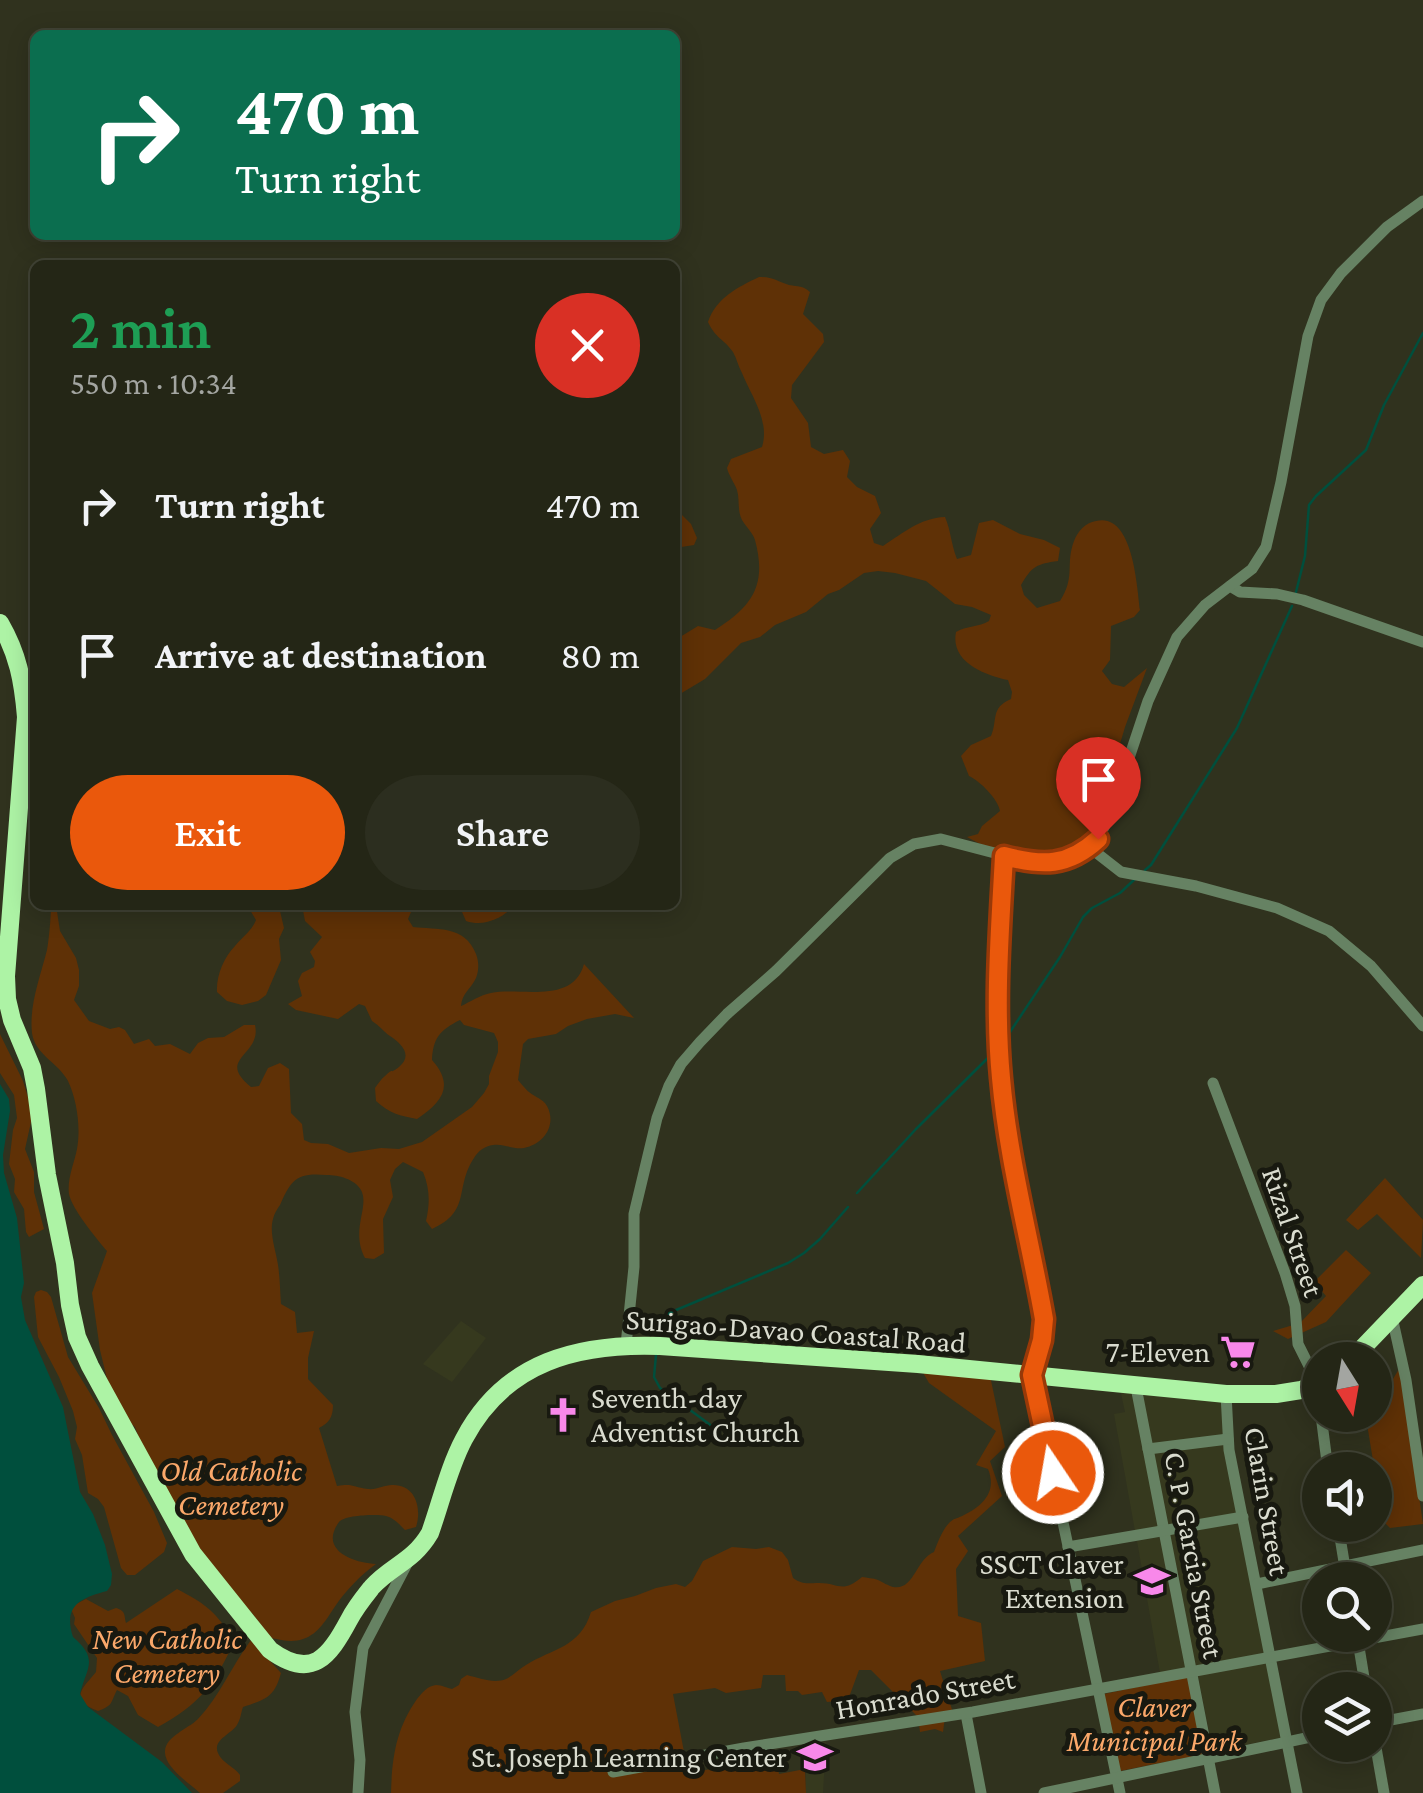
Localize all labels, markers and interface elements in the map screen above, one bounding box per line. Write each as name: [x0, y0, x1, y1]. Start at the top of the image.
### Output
icon: right: [70, 70, 200, 200]
text: 470 m: [235, 71, 419, 149]
text: Turn right: [235, 153, 420, 203]
button: close: [535, 293, 640, 398]
text: 2 min: [70, 294, 211, 361]
text: 550 m · 10:34: [70, 365, 237, 401]
icon: right: [70, 478, 125, 533]
text: Turn right: [155, 484, 324, 526]
text: 470 m: [545, 484, 640, 526]
icon: arrive: [70, 628, 125, 683]
text: Arrive at destination: [155, 634, 487, 676]
text: 80 m: [560, 634, 640, 676]
pin: [1056, 737, 1141, 840]
icon: arrive: [1071, 752, 1126, 807]
button: Exit: [70, 775, 345, 890]
button: Share: [365, 775, 640, 890]
street label: Rizal Street: [1256, 1163, 1331, 1302]
street label: Surigao-Davao Coastal Road: [625, 1302, 967, 1360]
supermarket icon: 7-Eleven: [1219, 1333, 1257, 1371]
place label: 7-Eleven: [1106, 1335, 1210, 1368]
north arrow: [1302, 1342, 1392, 1432]
map controls: [1302, 1342, 1392, 1762]
place label: Seventh-day Adventist Church: [591, 1381, 800, 1448]
church icon: Seventh-day Adventist Church: [544, 1396, 582, 1434]
position arrow: [1001, 1421, 1105, 1525]
street label: Clarin Street: [1238, 1424, 1297, 1579]
street label: C. P. Garcia Street: [1158, 1449, 1231, 1662]
button: sound: [1302, 1452, 1392, 1542]
park label: Old Catholic Cemetery: [161, 1454, 302, 1522]
place label: SSCT Claver Extension: [980, 1547, 1124, 1614]
school or university icon: SSCT Claver Extension: [1133, 1562, 1171, 1600]
button: search: [1302, 1562, 1392, 1652]
park label: New Catholic Cemetery: [92, 1622, 242, 1690]
street label: Honrado Street: [833, 1661, 1018, 1725]
button: layers: [1302, 1672, 1392, 1762]
park label: Claver Municipal Park: [1065, 1690, 1243, 1758]
school or university icon: St. Joseph Learning Center: [796, 1738, 834, 1776]
place label: St. Joseph Learning Center: [471, 1740, 787, 1774]

